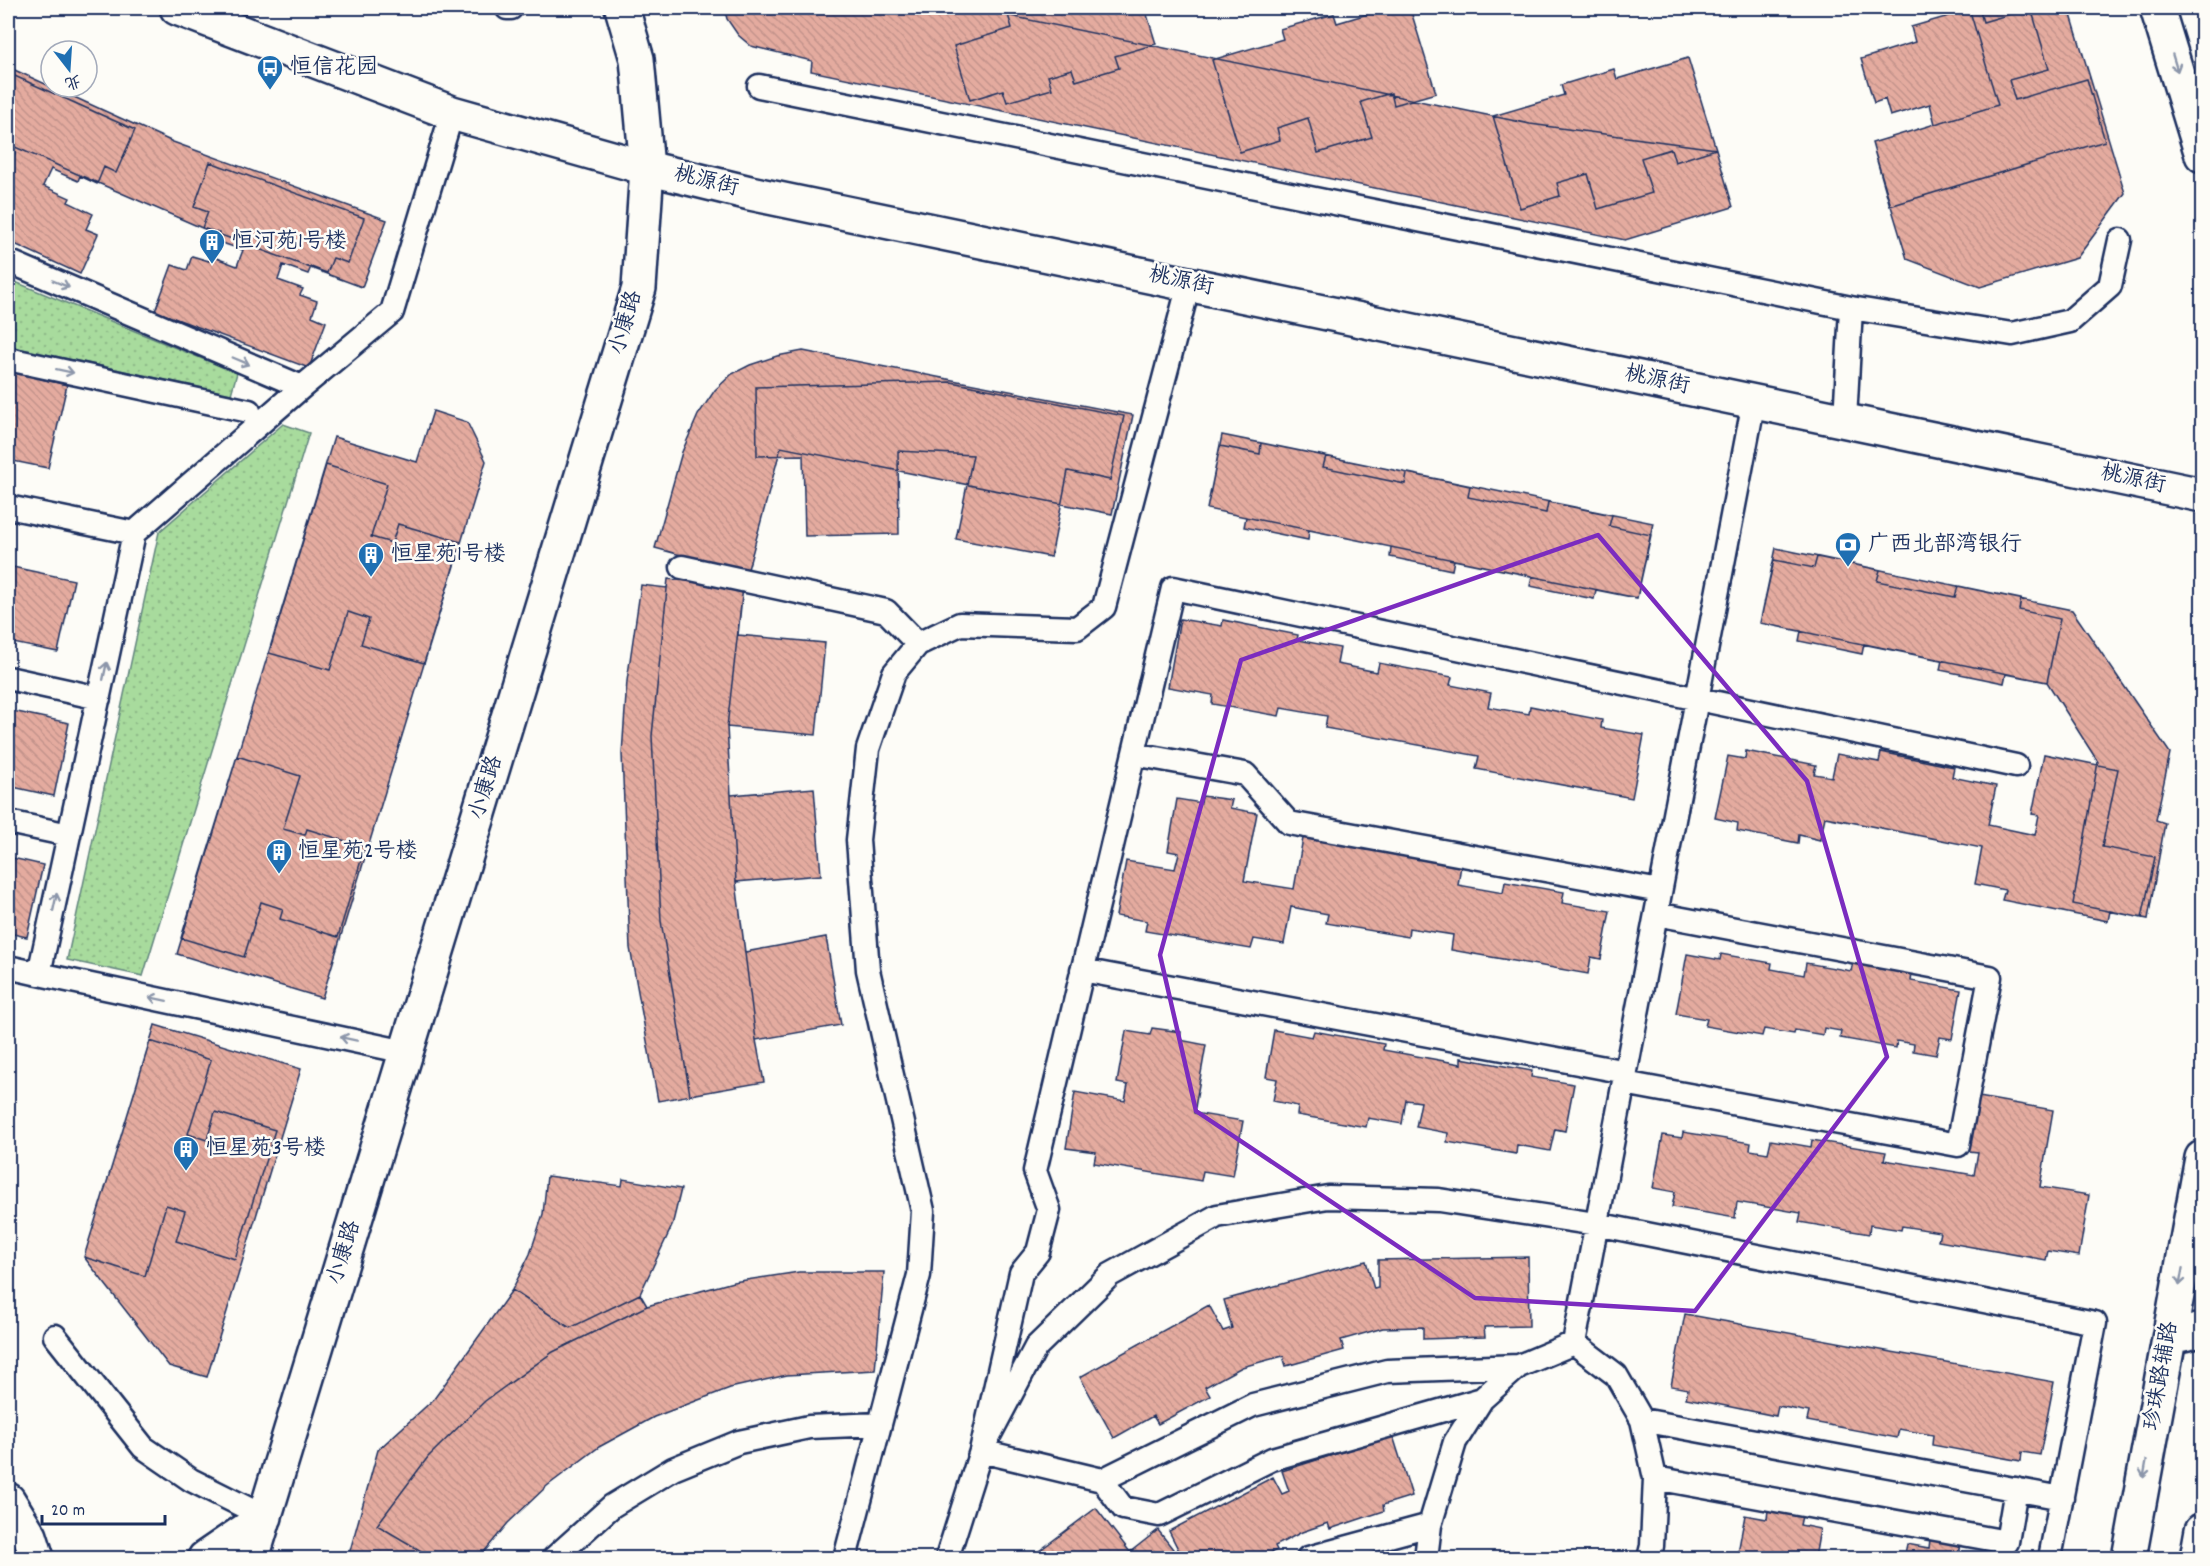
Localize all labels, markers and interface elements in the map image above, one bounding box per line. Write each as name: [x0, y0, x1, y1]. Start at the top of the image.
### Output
north arrow: [39, 39, 99, 99]
bus stop icon: 恒信花园: [255, 53, 285, 91]
place label: 恒信花园: [290, 53, 378, 84]
one-way arrow: [2170, 54, 2181, 73]
text: 北: [62, 68, 84, 94]
street label: 桃源街: [670, 159, 742, 205]
building icon: 恒河苑1号楼: [197, 227, 227, 265]
place label: 恒河苑1号楼: [232, 227, 347, 258]
street label: 桃源街: [1145, 260, 1217, 304]
one-way arrow: [52, 279, 70, 290]
street label: 小康路: [603, 287, 651, 359]
one-way arrow: [231, 355, 249, 367]
street label: 桃源街: [1621, 359, 1693, 403]
one-way arrow: [54, 366, 74, 377]
street label: 桃源街: [2097, 458, 2169, 502]
bank icon: 广西北部湾银行: [1833, 530, 1863, 568]
place label: 广西北部湾银行: [1868, 530, 2022, 561]
building icon: 恒星苑1号楼: [356, 540, 386, 578]
place label: 恒星苑1号楼: [391, 540, 506, 571]
one-way arrow: [100, 661, 111, 681]
street label: 小康路: [463, 752, 511, 824]
building icon: 恒星苑2号楼: [264, 837, 294, 875]
place label: 恒星苑2号楼: [298, 837, 418, 868]
one-way arrow: [49, 893, 61, 912]
one-way arrow: [149, 993, 169, 1004]
one-way arrow: [340, 1033, 359, 1045]
building icon: 恒星苑3号楼: [171, 1134, 201, 1172]
place label: 恒星苑3号楼: [206, 1134, 326, 1165]
street label: 小康路: [321, 1217, 369, 1289]
one-way arrow: [2175, 1267, 2186, 1287]
street label: 珍珠路辅路: [2137, 1319, 2187, 1433]
one-way arrow: [2139, 1459, 2150, 1479]
scale bar: [42, 1488, 165, 1526]
text: 20 m: [51, 1499, 85, 1524]

